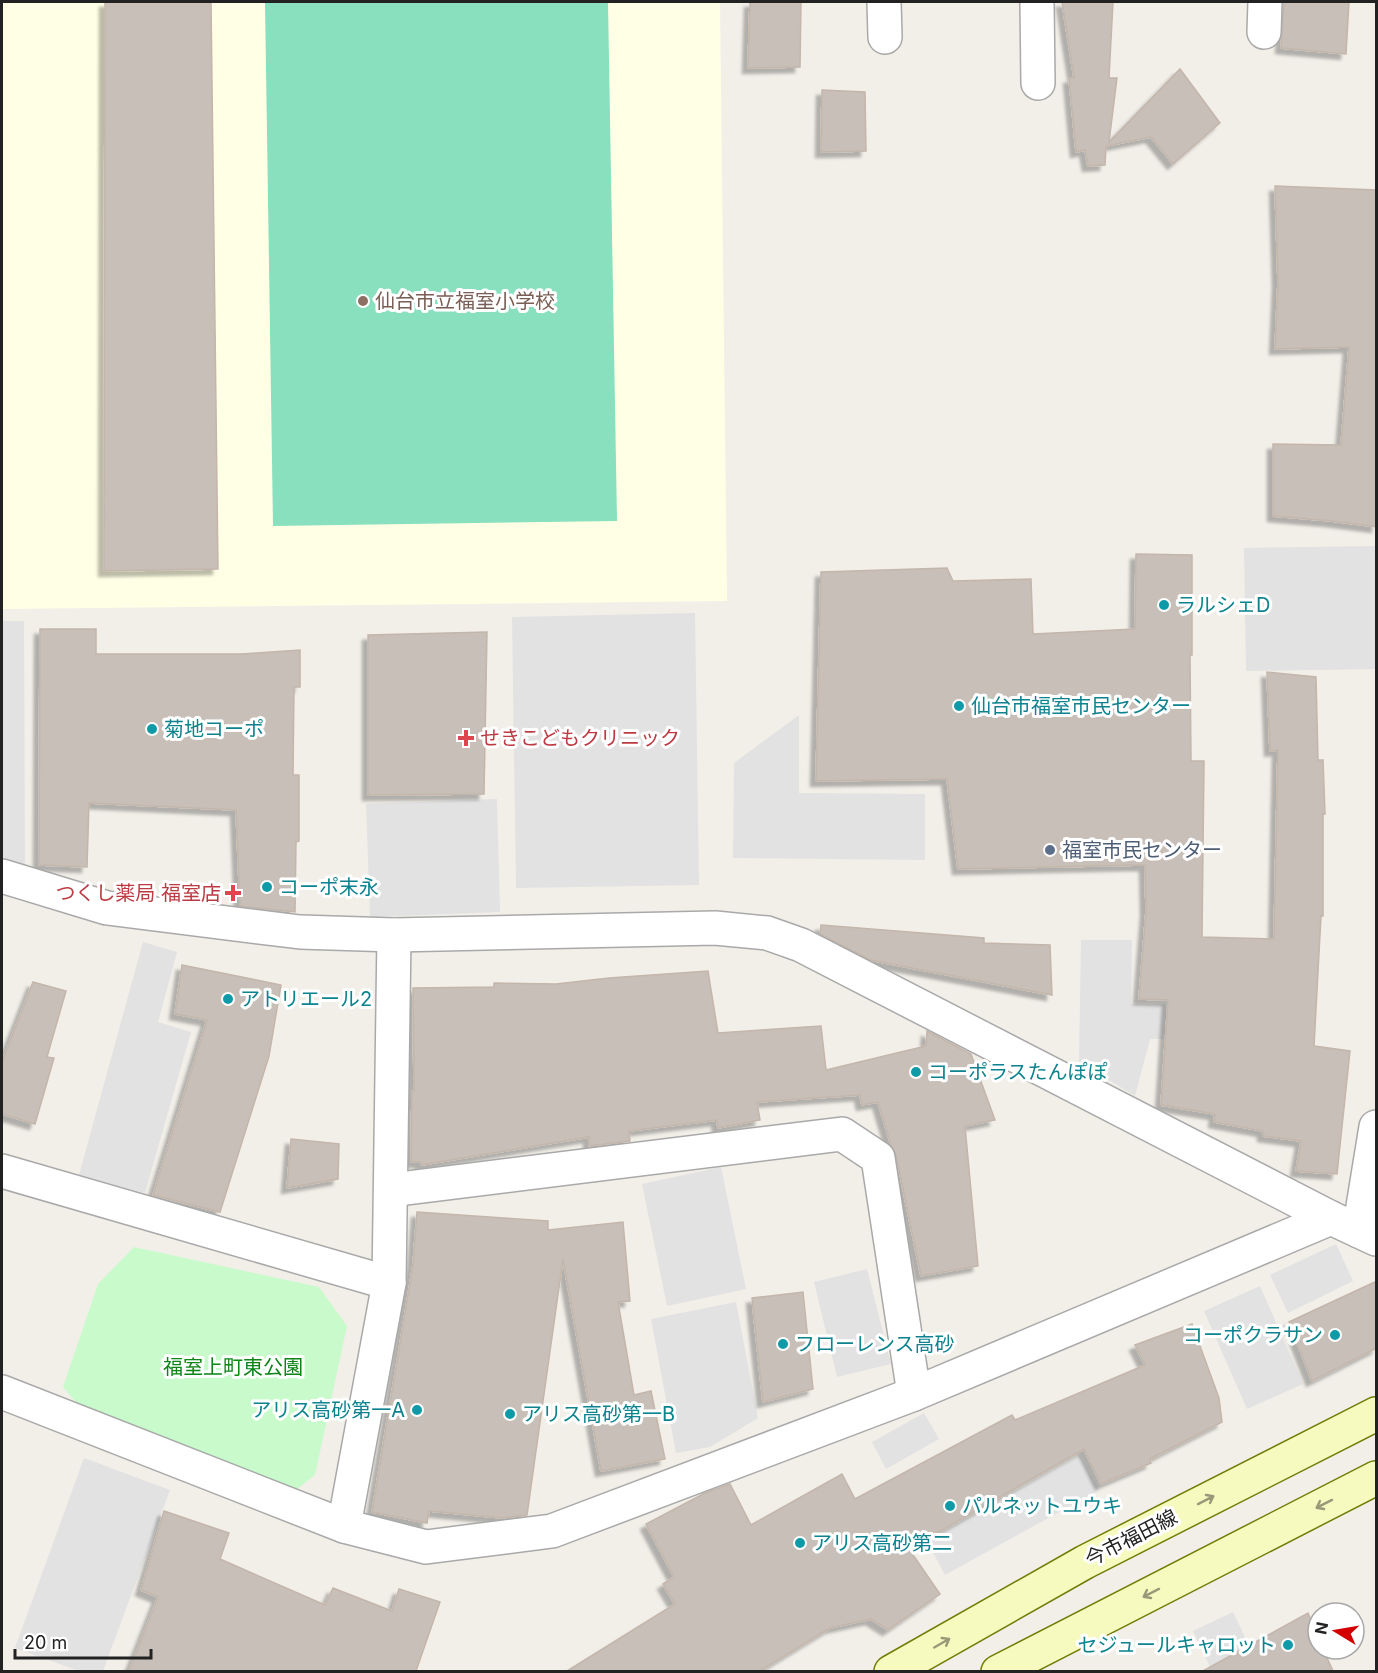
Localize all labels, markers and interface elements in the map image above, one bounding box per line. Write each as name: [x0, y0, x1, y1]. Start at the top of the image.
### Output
place label: 仙台市立福室小学校: [375, 289, 555, 313]
marker: 仙台市立福室小学校: [356, 294, 370, 308]
place label: ラルシェD: [1176, 593, 1270, 617]
marker: ラルシェD: [1157, 598, 1171, 612]
place label: 仙台市福室市民センター: [971, 694, 1191, 718]
marker: 仙台市福室市民センター: [952, 699, 966, 713]
place label: 菊地コーポ: [164, 717, 264, 741]
marker: 菊地コーポ: [145, 722, 159, 736]
place label: せきこどもクリニック: [480, 726, 680, 750]
marker: せきこどもクリニック: [457, 729, 475, 747]
place label: 福室市民センター: [1062, 838, 1222, 862]
marker: 福室市民センター: [1043, 843, 1057, 857]
place label: コーポ末永: [279, 875, 379, 899]
marker: コーポ末永: [260, 880, 274, 894]
place label: つくし薬局 福室店: [55, 881, 221, 905]
marker: つくし薬局 福室店: [226, 886, 240, 900]
place label: アトリエール2: [240, 987, 372, 1011]
marker: アトリエール2: [221, 992, 235, 1006]
place label: コーポラスたんぽぽ: [928, 1060, 1108, 1084]
marker: コーポラスたんぽぽ: [909, 1065, 923, 1079]
place label: コーポクラサン: [1183, 1323, 1323, 1347]
marker: コーポクラサン: [1328, 1328, 1342, 1342]
place label: フローレンス高砂: [795, 1332, 955, 1356]
marker: フローレンス高砂: [776, 1337, 790, 1351]
park label: 福室上町東公園: [163, 1355, 303, 1379]
place label: アリス高砂第一A: [251, 1398, 405, 1422]
place label: アリス高砂第一B: [522, 1402, 675, 1426]
marker: アリス高砂第一A: [410, 1403, 424, 1417]
marker: アリス高砂第一B: [503, 1407, 517, 1421]
place label: パルネットユウキ: [962, 1494, 1122, 1518]
one-way arrow: [1197, 1494, 1214, 1506]
marker: パルネットユウキ: [943, 1499, 957, 1513]
one-way arrow: [1316, 1499, 1334, 1510]
street label: 今市福田線: [1081, 1505, 1181, 1571]
place label: アリス高砂第二: [812, 1531, 952, 1555]
marker: アリス高砂第二: [793, 1536, 807, 1550]
one-way arrow: [1143, 1587, 1160, 1599]
north arrow: [1306, 1601, 1366, 1661]
text: N: [1310, 1620, 1332, 1636]
scale bar: [15, 1622, 152, 1660]
text: 20 m: [24, 1632, 67, 1653]
place label: セジュールキャロット: [1077, 1633, 1276, 1657]
one-way arrow: [933, 1636, 950, 1648]
marker: セジュールキャロット: [1281, 1638, 1295, 1652]

